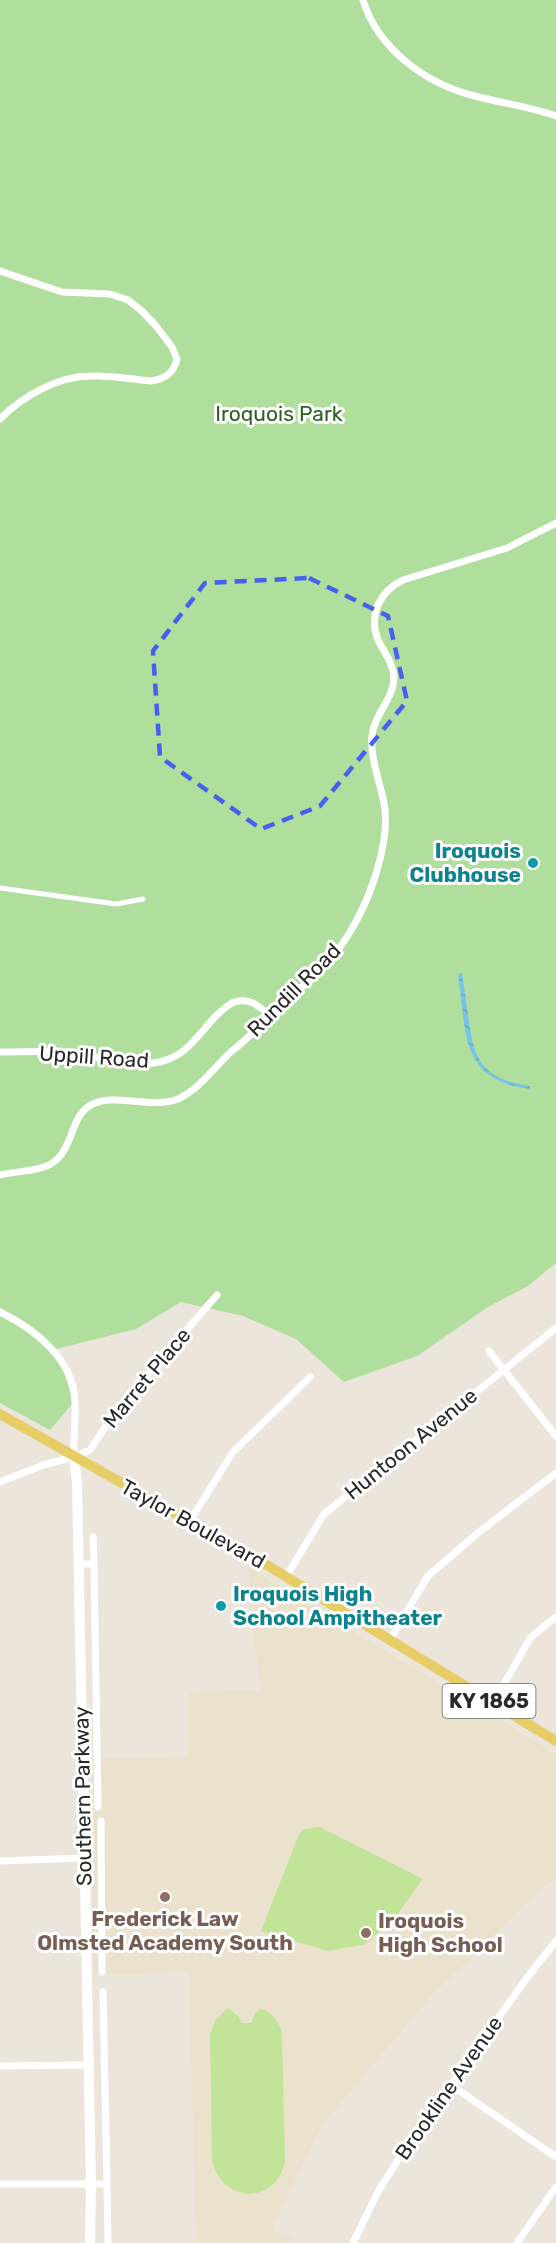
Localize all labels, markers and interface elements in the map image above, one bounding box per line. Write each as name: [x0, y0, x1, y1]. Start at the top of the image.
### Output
park label: Iroquois Park: [215, 401, 343, 426]
place label: Iroquois Clubhouse: [410, 838, 521, 887]
marker: Iroquois Clubhouse: [526, 856, 540, 870]
street label: Rundill Road: [242, 938, 346, 1042]
street label: Uppill Road: [38, 1040, 150, 1073]
street label: Marret Place: [98, 1323, 196, 1433]
street label: Huntoon Avenue: [339, 1382, 482, 1505]
street label: Taylor Boulevard: [117, 1474, 270, 1574]
place label: Iroquois High School Ampitheater: [233, 1581, 443, 1630]
marker: Iroquois High School Ampitheater: [214, 1599, 228, 1613]
road number: KY 1865: [442, 1684, 536, 1718]
street label: Southern Parkway: [68, 1706, 97, 1886]
marker: Frederick Law Olmsted Academy South: [158, 1890, 172, 1904]
place label: Frederick Law Olmsted Academy South: [37, 1906, 293, 1955]
place label: Iroquois High School: [378, 1908, 503, 1957]
marker: Iroquois High School: [359, 1926, 373, 1940]
street label: Brookline Avenue: [390, 2011, 507, 2164]

